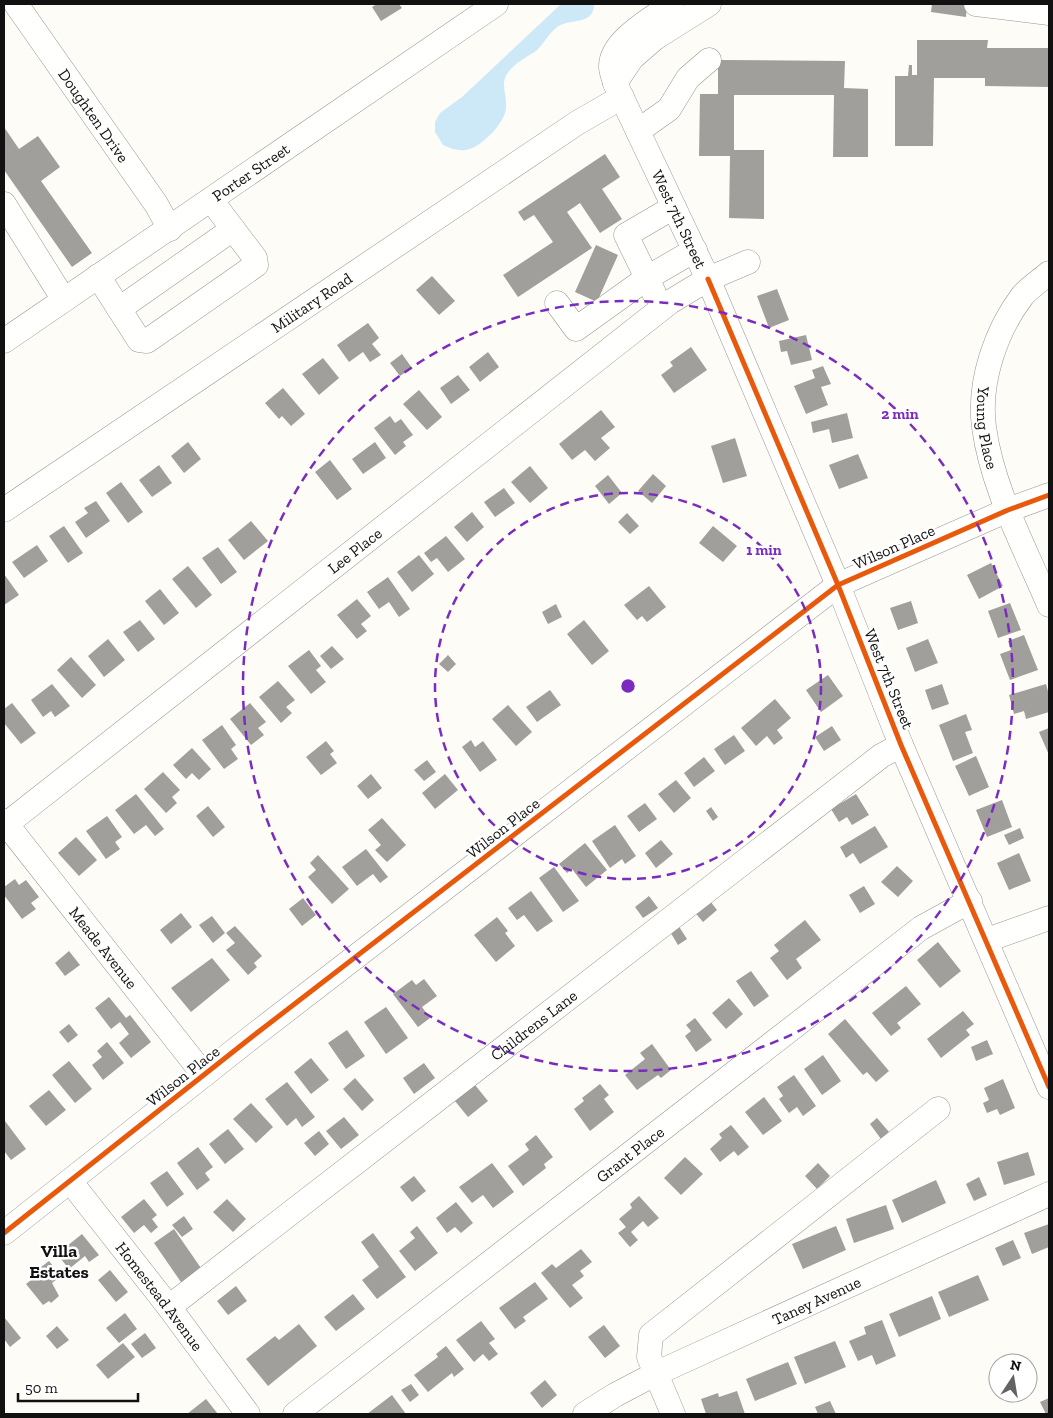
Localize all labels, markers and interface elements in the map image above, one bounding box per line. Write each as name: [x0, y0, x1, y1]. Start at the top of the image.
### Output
street label: Doughten Drive: [55, 65, 133, 166]
street label: Porter Street: [208, 139, 293, 205]
street label: West 7th Street: [648, 167, 711, 271]
street label: Military Road: [267, 268, 356, 336]
street label: Young Place: [973, 384, 1002, 471]
text: 2 min: [881, 405, 919, 423]
street label: Wilson Place: [850, 521, 938, 573]
street label: Lee Place: [324, 523, 385, 577]
text: 1 min: [746, 541, 782, 559]
street label: West 7th Street: [860, 626, 918, 732]
centre of rings: [619, 677, 637, 695]
street label: Wilson Place: [463, 794, 543, 862]
street label: Meade Avenue: [65, 903, 142, 992]
street label: Childrens Lane: [487, 985, 581, 1064]
street label: Wilson Place: [143, 1042, 223, 1110]
street label: Grant Place: [592, 1122, 667, 1186]
street label: Homestead Avenue: [112, 1238, 207, 1354]
district label: Villa Estates: [29, 1240, 89, 1283]
street label: Taney Avenue: [769, 1272, 864, 1329]
north arrow: [988, 1353, 1038, 1403]
text: N: [1009, 1356, 1023, 1375]
scale bar: [18, 1370, 138, 1402]
text: 50 m: [25, 1379, 58, 1397]

